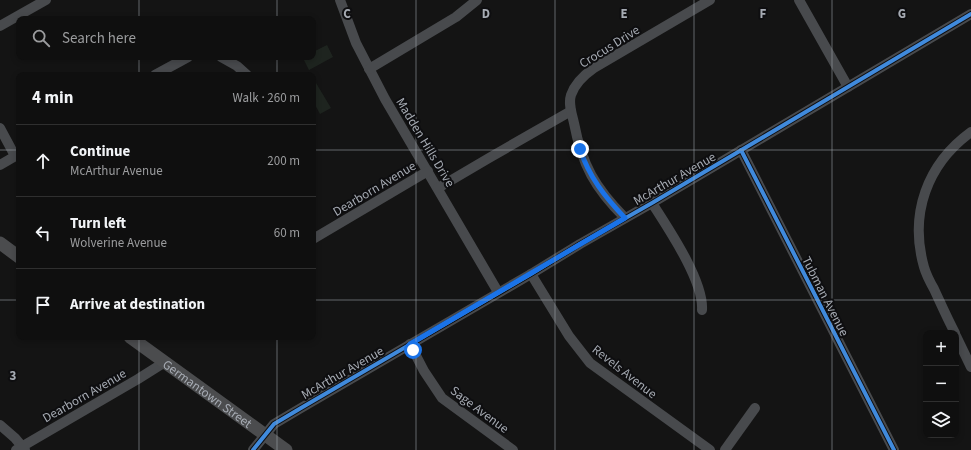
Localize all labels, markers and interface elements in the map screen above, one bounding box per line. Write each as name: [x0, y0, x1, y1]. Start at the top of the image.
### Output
text: C: [343, 5, 351, 23]
text: D: [482, 5, 490, 23]
text: E: [620, 5, 628, 23]
text: F: [760, 5, 767, 23]
text: G: [898, 5, 906, 23]
search box: [16, 16, 316, 60]
street label: Crocus Drive: [576, 21, 643, 73]
icon: search: [30, 27, 52, 49]
text: Search here: [62, 28, 136, 49]
text: 4 min: [32, 86, 73, 110]
text: Walk · 260 m: [232, 89, 300, 107]
street label: Madden Hills Drive: [391, 95, 459, 190]
route end: [571, 140, 589, 158]
text: Continue: [70, 141, 130, 162]
street label: McArthur Avenue: [630, 148, 719, 210]
icon: ahead: [32, 150, 54, 172]
text: 200 m: [267, 152, 300, 170]
street label: Dearborn Avenue: [330, 157, 419, 221]
text: McArthur Avenue: [70, 162, 163, 180]
text: Turn left: [70, 213, 126, 234]
icon: left: [32, 222, 54, 244]
text: 60 m: [274, 224, 300, 242]
text: Wolverine Avenue: [70, 234, 167, 252]
street label: Tubman Avenue: [797, 253, 853, 340]
icon: arrive: [32, 294, 54, 316]
text: Arrive at destination: [70, 294, 205, 315]
map controls: [923, 330, 959, 438]
button: +: [923, 330, 959, 366]
route start: [404, 341, 422, 359]
street label: Revels Avenue: [588, 341, 661, 403]
street label: McArthur Avenue: [298, 342, 387, 404]
street label: Germantown Street: [159, 356, 256, 433]
street label: Dearborn Avenue: [39, 365, 130, 427]
button: −: [923, 366, 959, 402]
text: 3: [10, 367, 17, 385]
street label: Sage Avenue: [446, 382, 512, 438]
button: layers: [923, 402, 959, 438]

